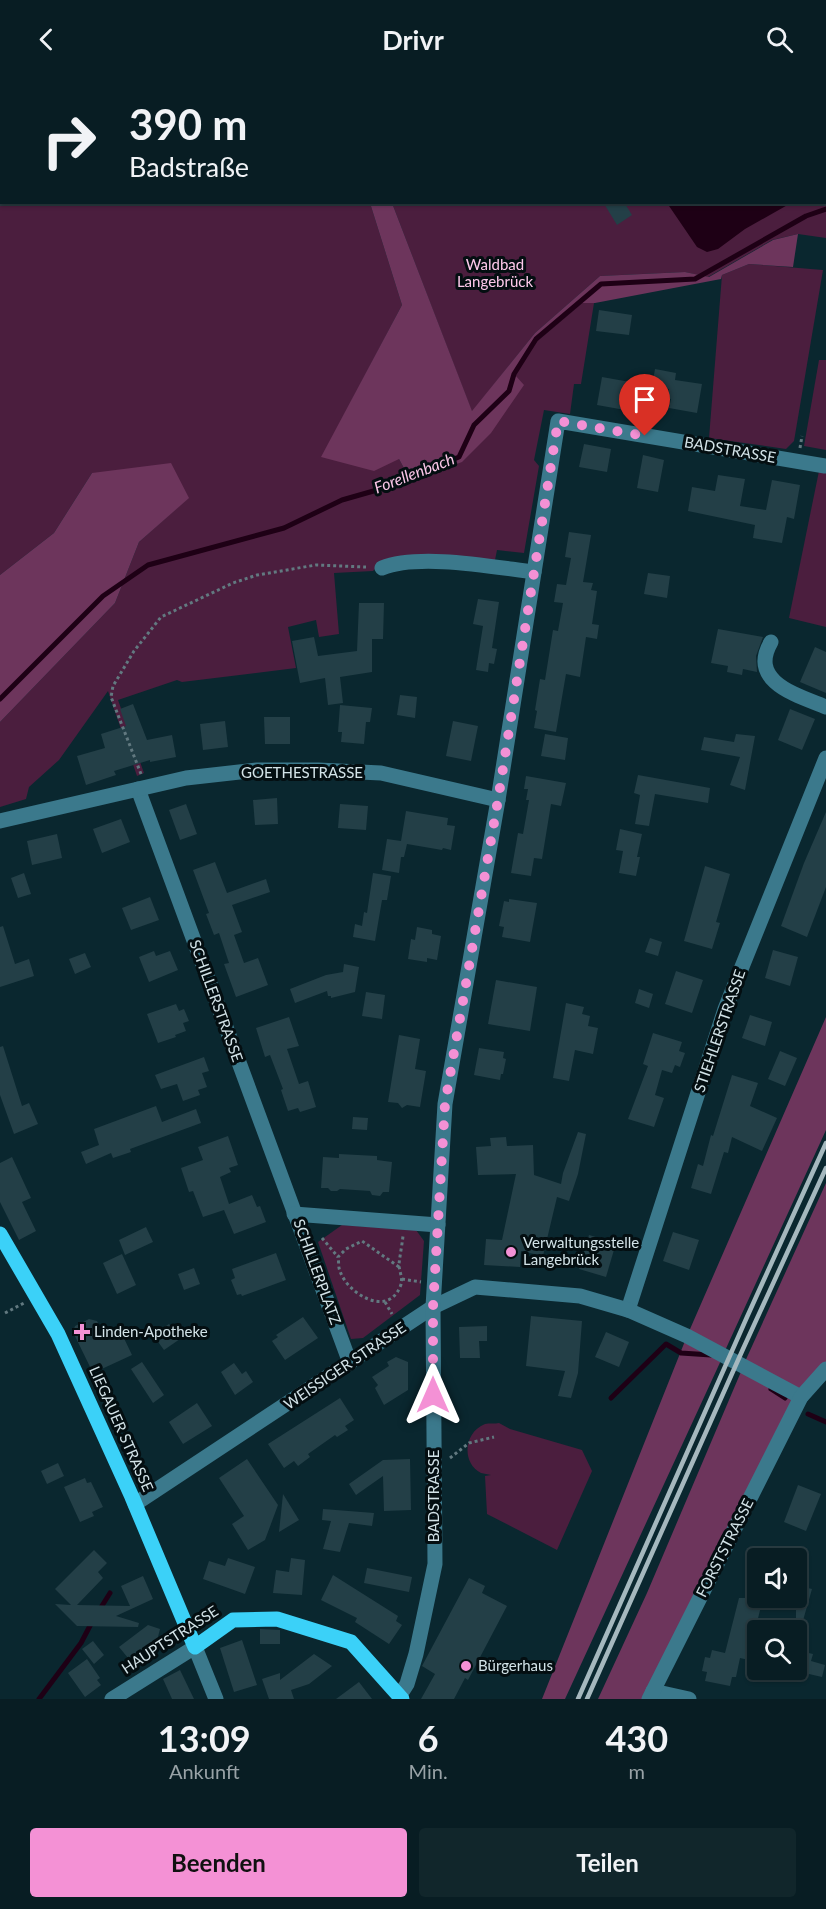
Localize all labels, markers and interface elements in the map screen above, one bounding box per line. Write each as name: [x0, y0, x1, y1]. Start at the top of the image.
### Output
icon: back: [30, 23, 63, 56]
text: Drivr: [382, 23, 444, 56]
icon: search: [763, 23, 796, 56]
text: 390 m: [129, 99, 247, 149]
icon: right: [30, 102, 108, 180]
text: Badstraße: [129, 150, 249, 183]
park label: Waldbad Langebrück: [457, 255, 533, 290]
pin: [619, 374, 670, 436]
icon: arrive: [628, 383, 661, 416]
street label: BADSTRASSE: [683, 432, 777, 466]
water label: Forellenbach: [371, 449, 457, 497]
street label: GOETHESTRASSE: [241, 763, 363, 781]
street label: SCHILLERSTRASSE: [186, 937, 247, 1064]
street label: STIEHLERSTRASSE: [690, 967, 748, 1094]
street label: SCHILLERPLATZ: [291, 1216, 345, 1327]
place label: Verwaltungsstelle Langebrück: [523, 1233, 639, 1268]
marker: Verwaltungsstelle Langebrück: [504, 1245, 518, 1259]
street label: WEISSIGER STRASSE: [280, 1318, 409, 1413]
place label: Linden-Apotheke: [94, 1322, 208, 1340]
marker: Linden-Apotheke: [75, 1325, 89, 1339]
street label: LIEGAUER STRASSE: [86, 1363, 158, 1494]
position arrow: [401, 1363, 465, 1427]
street label: BADSTRASSE: [424, 1450, 442, 1542]
street label: FORSTSTRASSE: [692, 1495, 757, 1600]
map controls: [747, 1548, 807, 1680]
button: sound: [747, 1548, 807, 1608]
street label: HAUPTSTRASSE: [118, 1601, 221, 1677]
button: search: [747, 1620, 807, 1680]
place label: Bürgerhaus: [478, 1656, 553, 1674]
marker: Bürgerhaus: [459, 1659, 473, 1673]
text: 13:09: [158, 1716, 251, 1760]
text: 6: [418, 1716, 439, 1760]
text: 430: [605, 1716, 668, 1760]
text: Ankunft: [169, 1759, 240, 1783]
text: Min.: [409, 1759, 448, 1783]
text: m: [629, 1759, 645, 1783]
button: Beenden: [30, 1828, 407, 1897]
button: Teilen: [419, 1828, 796, 1897]

